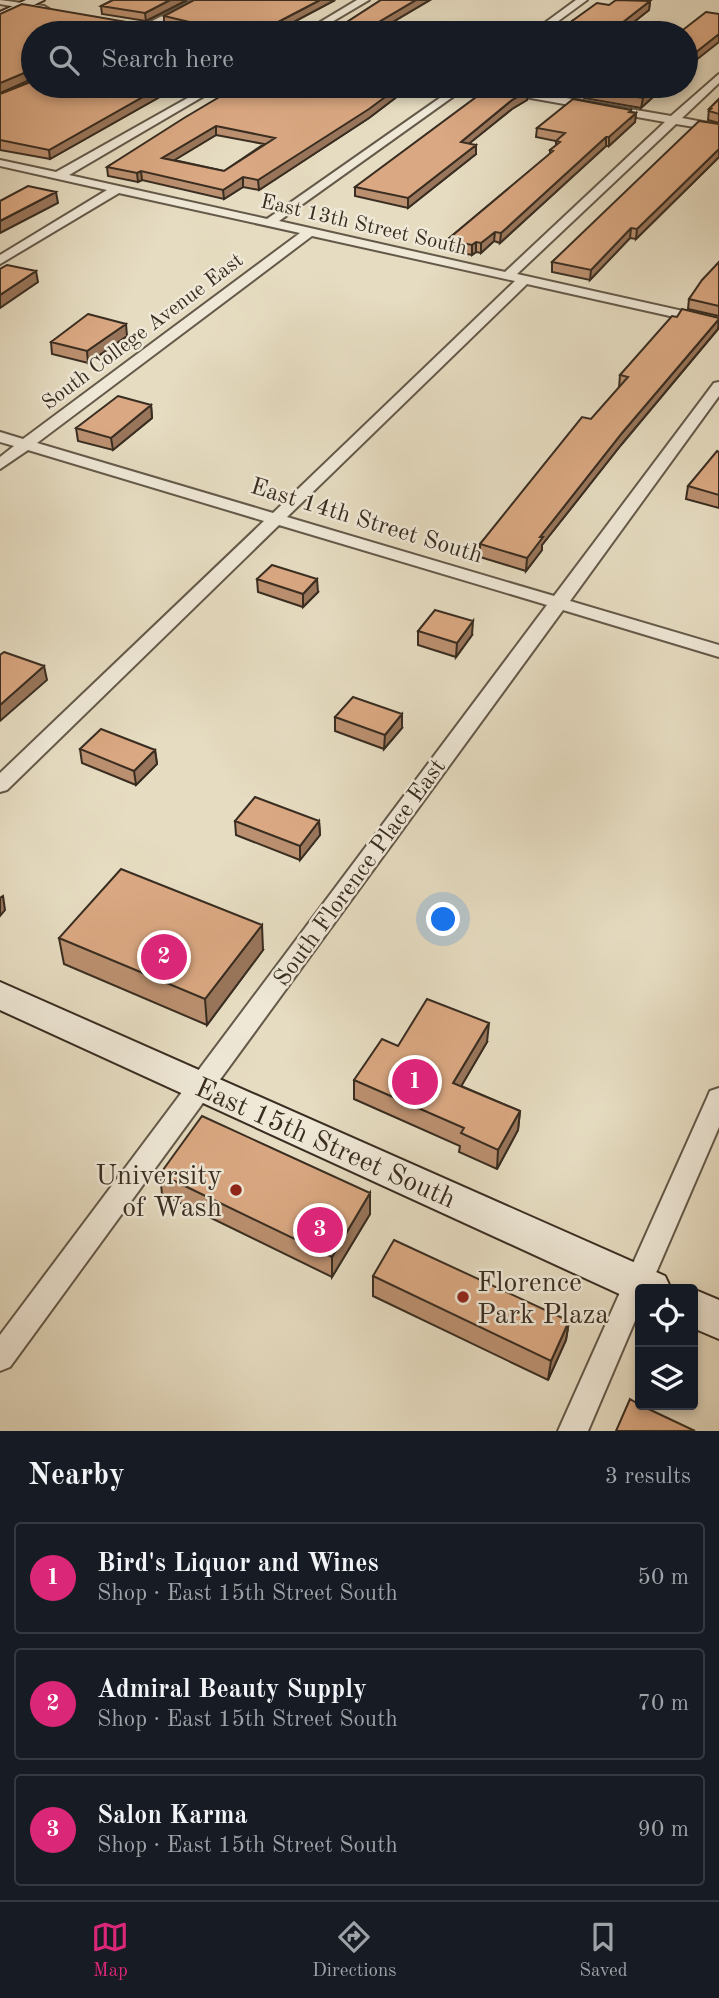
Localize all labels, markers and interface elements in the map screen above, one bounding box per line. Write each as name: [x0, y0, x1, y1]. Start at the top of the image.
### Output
search box: [21, 21, 698, 98]
icon: search: [45, 41, 83, 79]
text: Search here: [101, 47, 234, 73]
street label: East 13th Street South: [258, 191, 469, 259]
street label: South College Avenue East: [39, 250, 247, 414]
street label: East 14th Street South: [248, 475, 485, 569]
street label: South Florence Place East: [270, 755, 451, 991]
your location: [426, 902, 460, 936]
pin: 2: [141, 931, 187, 983]
pin: 1: [392, 1056, 438, 1108]
street label: East 15th Street South: [191, 1069, 461, 1215]
place label: University of Wash: [95, 1163, 222, 1223]
marker: University of Wash: [228, 1182, 244, 1198]
pin: 3: [297, 1204, 343, 1256]
place label: Florence Park Plaza: [477, 1270, 609, 1330]
map controls: [635, 1284, 698, 1410]
button: locate: [635, 1284, 698, 1347]
marker: Florence Park Plaza: [455, 1289, 471, 1305]
button: layers: [635, 1347, 698, 1410]
text: Nearby: [28, 1461, 125, 1491]
text: 3 results: [605, 1465, 691, 1488]
text: Bird's Liquor and Wines: [97, 1551, 379, 1577]
text: 1: [46, 1566, 60, 1589]
text: 50 m: [638, 1566, 689, 1589]
text: Shop · East 15th Street South: [97, 1582, 398, 1605]
text: Admiral Beauty Supply: [97, 1677, 367, 1703]
text: 2: [46, 1692, 60, 1715]
text: 70 m: [638, 1692, 689, 1715]
text: Shop · East 15th Street South: [97, 1708, 398, 1731]
text: Salon Karma: [97, 1803, 248, 1829]
text: 3: [46, 1818, 60, 1841]
text: 90 m: [638, 1818, 689, 1841]
text: Shop · East 15th Street South: [97, 1834, 398, 1857]
tab: Map: [91, 1918, 129, 1983]
tab: Directions: [312, 1918, 397, 1983]
tab: Saved: [579, 1918, 628, 1983]

